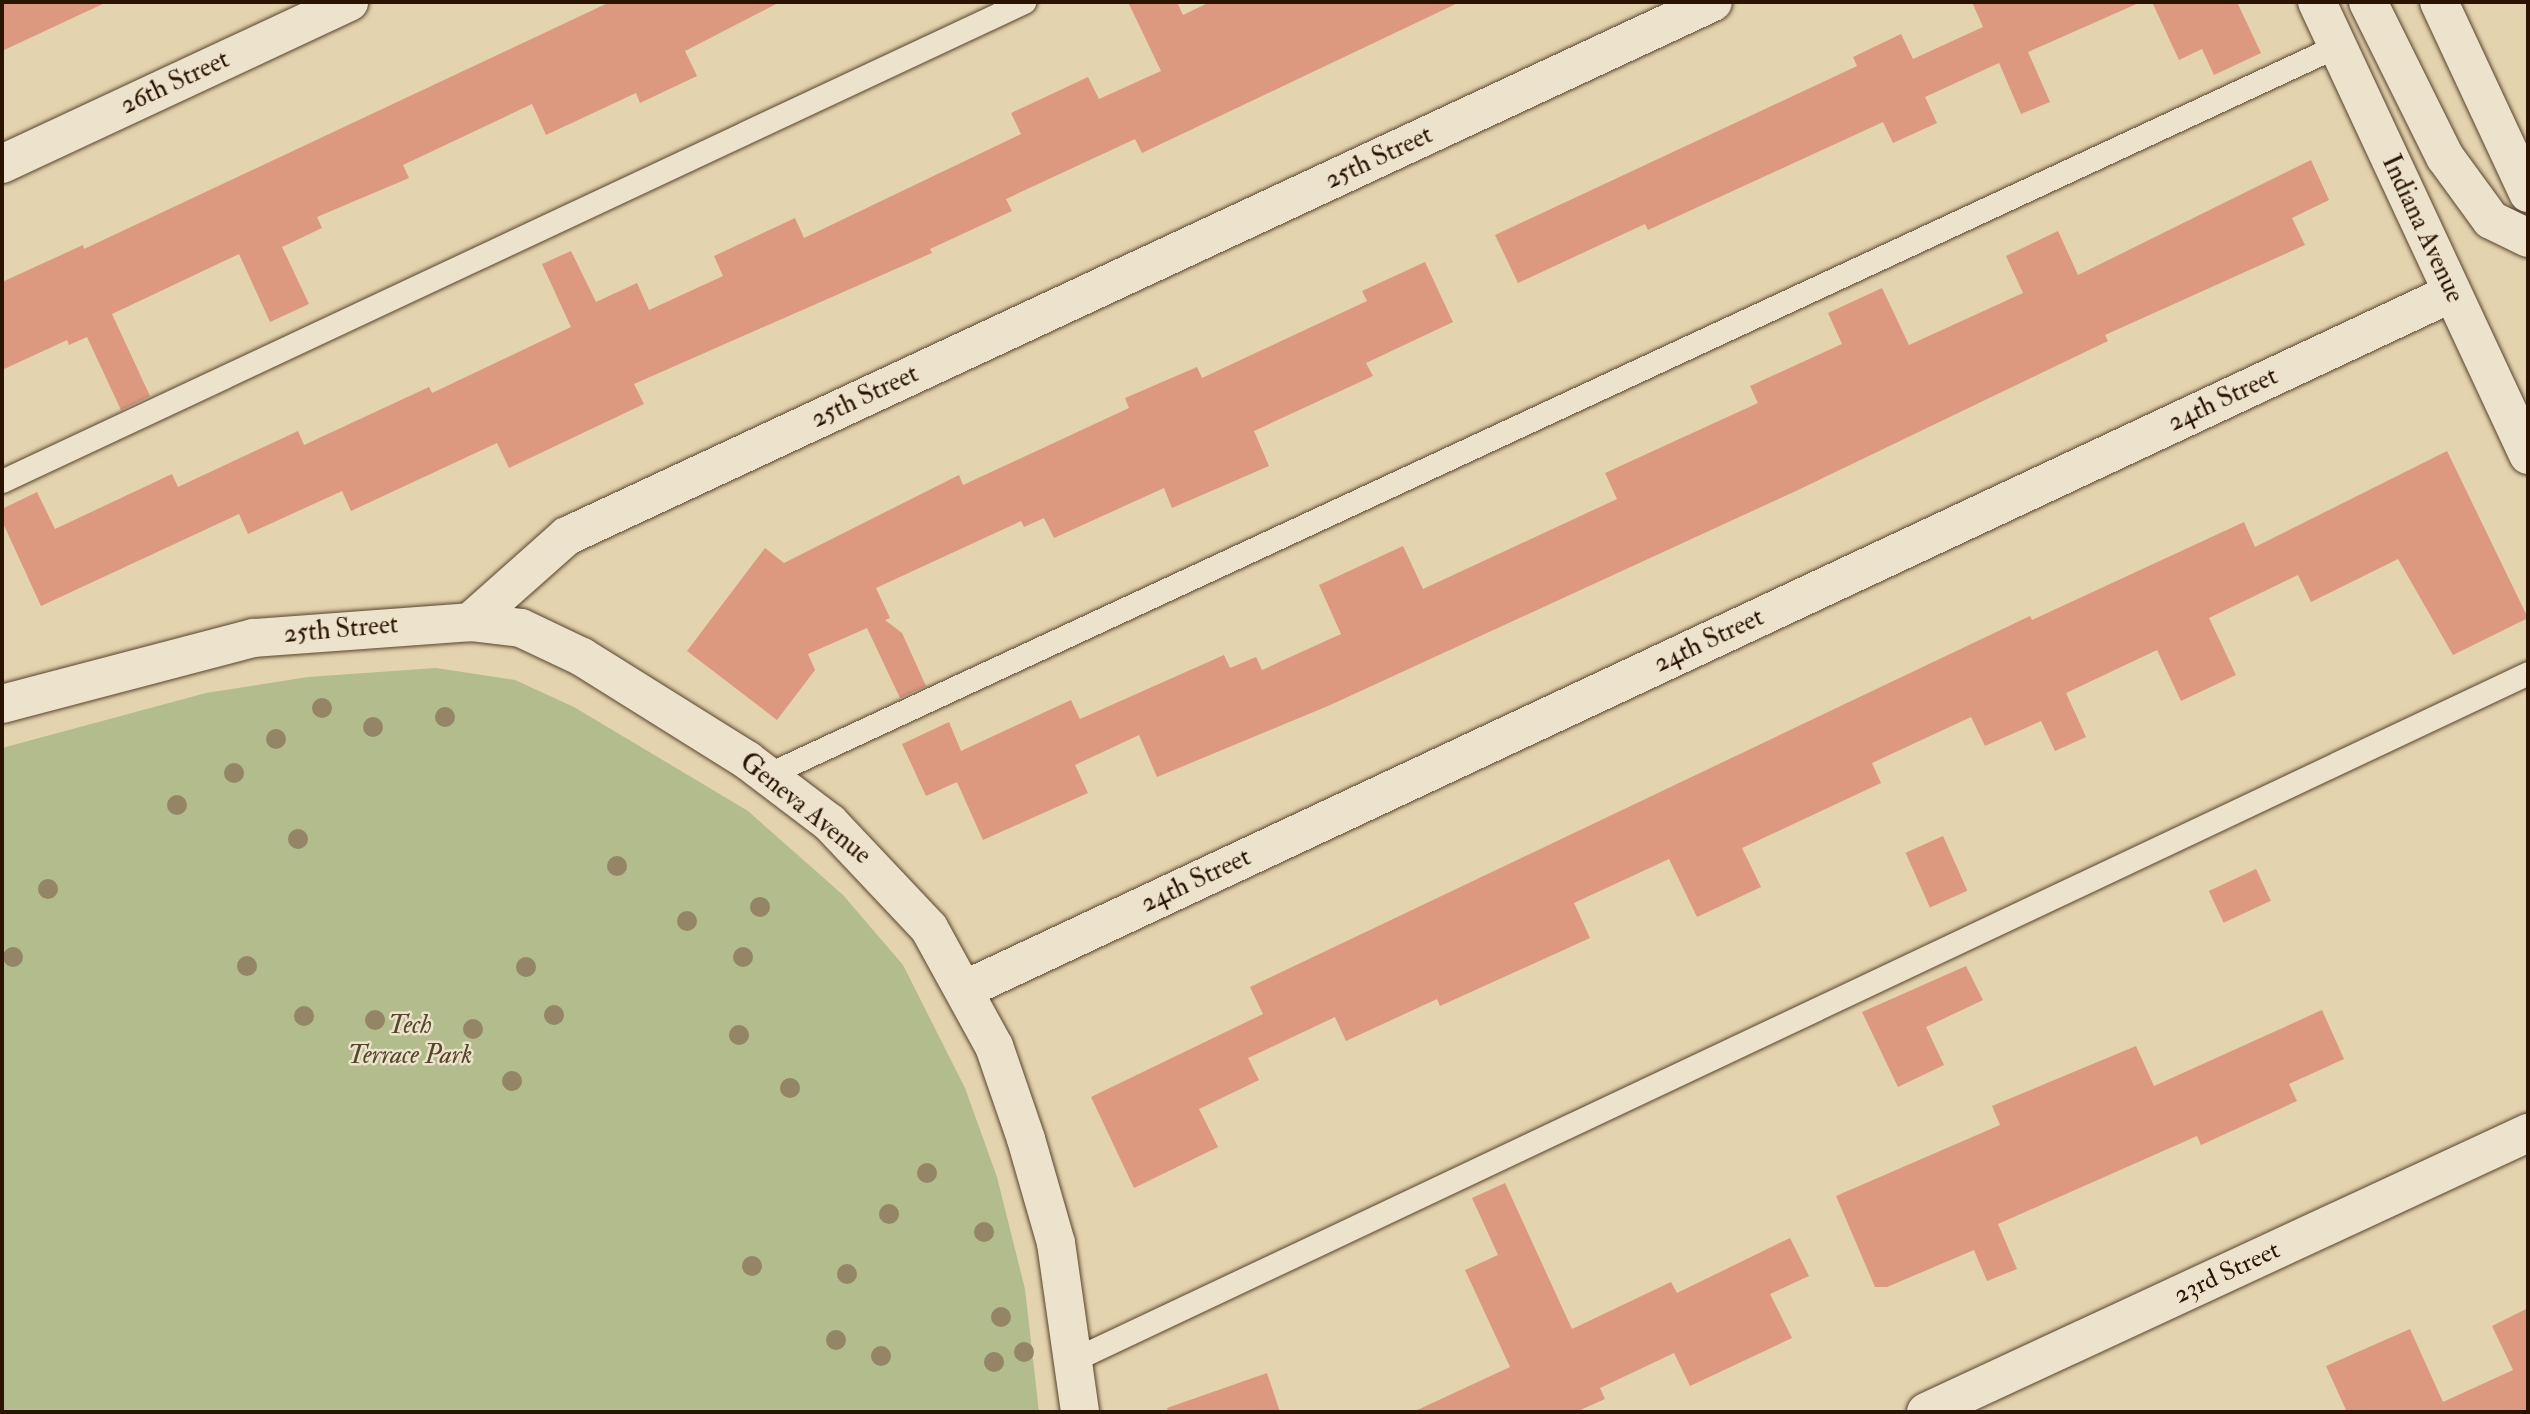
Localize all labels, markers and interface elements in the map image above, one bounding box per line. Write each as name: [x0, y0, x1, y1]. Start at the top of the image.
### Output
street label: 26th Street: [116, 44, 234, 122]
street label: 25th Street: [1320, 120, 1438, 196]
street label: Indiana Avenue: [2374, 150, 2470, 308]
street label: 25th Street: [806, 359, 924, 435]
street label: 24th Street: [2163, 361, 2283, 439]
street label: 24th Street: [1649, 602, 1769, 680]
street label: 25th Street: [282, 609, 400, 651]
street label: Geneva Avenue: [733, 747, 877, 871]
street label: 24th Street: [1136, 842, 1256, 920]
park label: Tech Terrace Park: [348, 1010, 472, 1072]
street label: 23rd Street: [2169, 1235, 2285, 1311]

